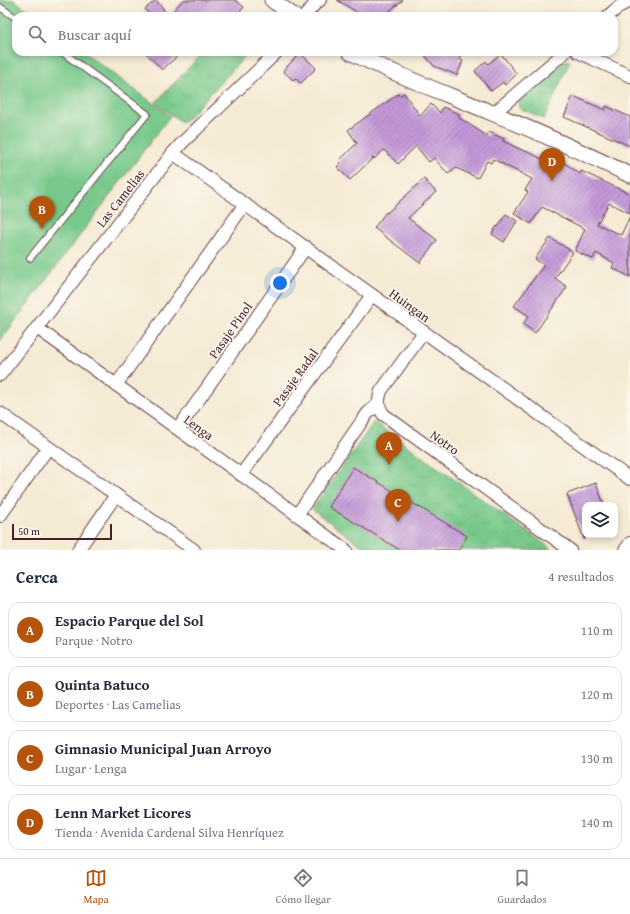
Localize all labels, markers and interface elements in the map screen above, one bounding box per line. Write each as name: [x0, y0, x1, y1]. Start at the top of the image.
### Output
search box: [12, 12, 618, 56]
icon: search: [26, 23, 48, 45]
text: Buscar aquí: [58, 24, 131, 45]
pin: D: [539, 148, 565, 181]
street label: Las Camelias: [92, 165, 149, 231]
pin: B: [29, 196, 55, 229]
your location: [270, 273, 290, 293]
street label: Huingan: [385, 284, 435, 327]
street label: Pasaje Pinol: [204, 298, 257, 362]
street label: Pasaje Radal: [268, 344, 323, 410]
street label: Lenga: [180, 410, 218, 445]
street label: Notro: [426, 425, 463, 460]
pin: A: [376, 432, 402, 465]
pin: C: [385, 489, 411, 522]
map controls: [582, 502, 618, 538]
button: layers: [582, 502, 618, 538]
scale bar: [12, 522, 112, 541]
text: 50 m: [18, 523, 40, 539]
text: Cerca: [16, 564, 58, 589]
text: 4 resultados: [548, 567, 614, 586]
text: Espacio Parque del Sol: [55, 610, 204, 631]
text: A: [26, 621, 34, 640]
text: 110 m: [581, 621, 613, 640]
text: Parque · Notro: [55, 631, 133, 650]
text: Quinta Batuco: [55, 674, 149, 695]
text: B: [26, 685, 34, 704]
text: 120 m: [581, 685, 613, 704]
text: Deportes · Las Camelias: [55, 695, 181, 714]
text: Gimnasio Municipal Juan Arroyo: [55, 738, 271, 759]
text: C: [26, 749, 34, 768]
text: 130 m: [581, 749, 613, 768]
text: Lugar · Lenga: [55, 759, 127, 778]
text: Lenn Market Licores: [55, 802, 191, 823]
text: D: [26, 813, 34, 832]
text: 140 m: [581, 813, 613, 832]
text: Tienda · Avenida Cardenal Silva Henríquez: [55, 823, 284, 842]
tab: Mapa: [83, 867, 109, 907]
tab: Cómo llegar: [276, 867, 331, 907]
tab: Guardados: [498, 867, 547, 907]

